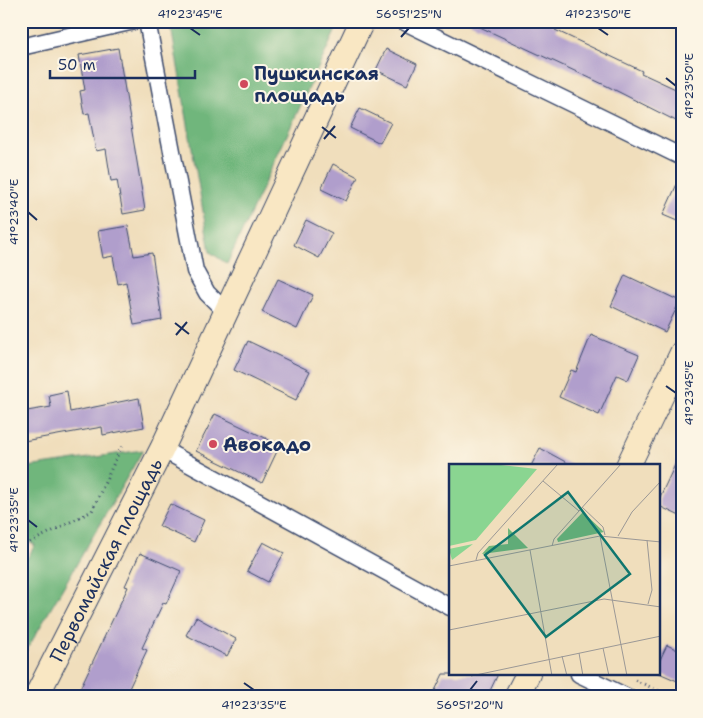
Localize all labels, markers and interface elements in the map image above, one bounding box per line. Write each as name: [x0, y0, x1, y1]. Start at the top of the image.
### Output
text: 41°23'45"E: [157, 6, 223, 22]
text: 56°51'25"N: [376, 6, 442, 22]
text: 41°23'50"E: [565, 6, 631, 22]
scale bar: [50, 48, 195, 80]
text: 41°23'50"E: [681, 53, 697, 119]
text: 50 m: [58, 55, 96, 75]
place label: Пушкинская площадь: [254, 61, 379, 108]
marker: Пушкинская площадь: [238, 78, 250, 90]
text: 41°23'40"E: [6, 179, 22, 245]
text: 41°23'45"E: [681, 360, 697, 426]
place label: Авокадо: [223, 432, 311, 457]
marker: Авокадо: [207, 438, 219, 450]
street label: Первомайская площадь: [44, 453, 168, 666]
inset map: [449, 464, 660, 676]
text: 41°23'35"E: [6, 487, 22, 553]
text: 41°23'35"E: [221, 697, 287, 713]
text: 56°51'20"N: [437, 697, 503, 713]

